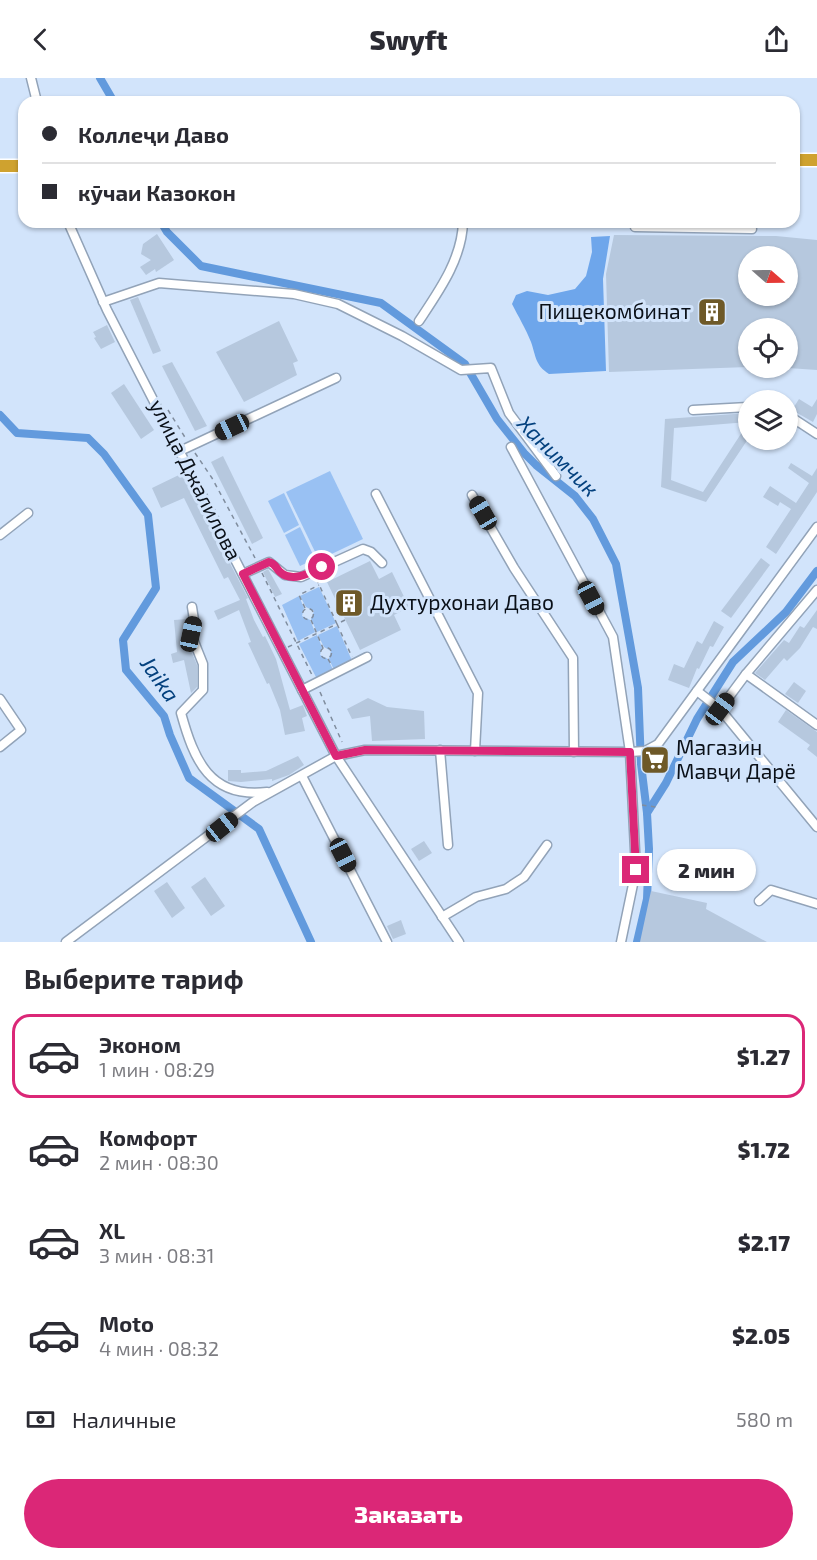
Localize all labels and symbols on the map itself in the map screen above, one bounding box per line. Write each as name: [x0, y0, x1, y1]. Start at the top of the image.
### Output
north arrow: [738, 246, 798, 306]
building icon: Пищекомбинат: [696, 296, 728, 328]
place label: Пищекомбинат: [539, 298, 691, 323]
street label: улица Джалилова: [144, 395, 248, 564]
water label: Ханимчик: [512, 409, 605, 501]
car: [212, 411, 252, 443]
car: [466, 493, 500, 533]
route start: [308, 553, 335, 580]
car: [575, 578, 607, 618]
building icon: Духтурхонаи Даво: [333, 587, 365, 619]
place label: Духтурхонаи Даво: [370, 589, 554, 615]
car: [178, 615, 204, 653]
water label: Jaika: [135, 650, 186, 706]
car: [702, 689, 738, 729]
place label: Магазин Мавҷи Дарё: [676, 734, 796, 783]
supermarket icon: Магазин Мавҷи Дарё: [639, 744, 671, 776]
car: [202, 809, 242, 845]
car: [327, 835, 359, 875]
callout: 2 мин: [657, 849, 756, 891]
route end: [622, 856, 649, 883]

